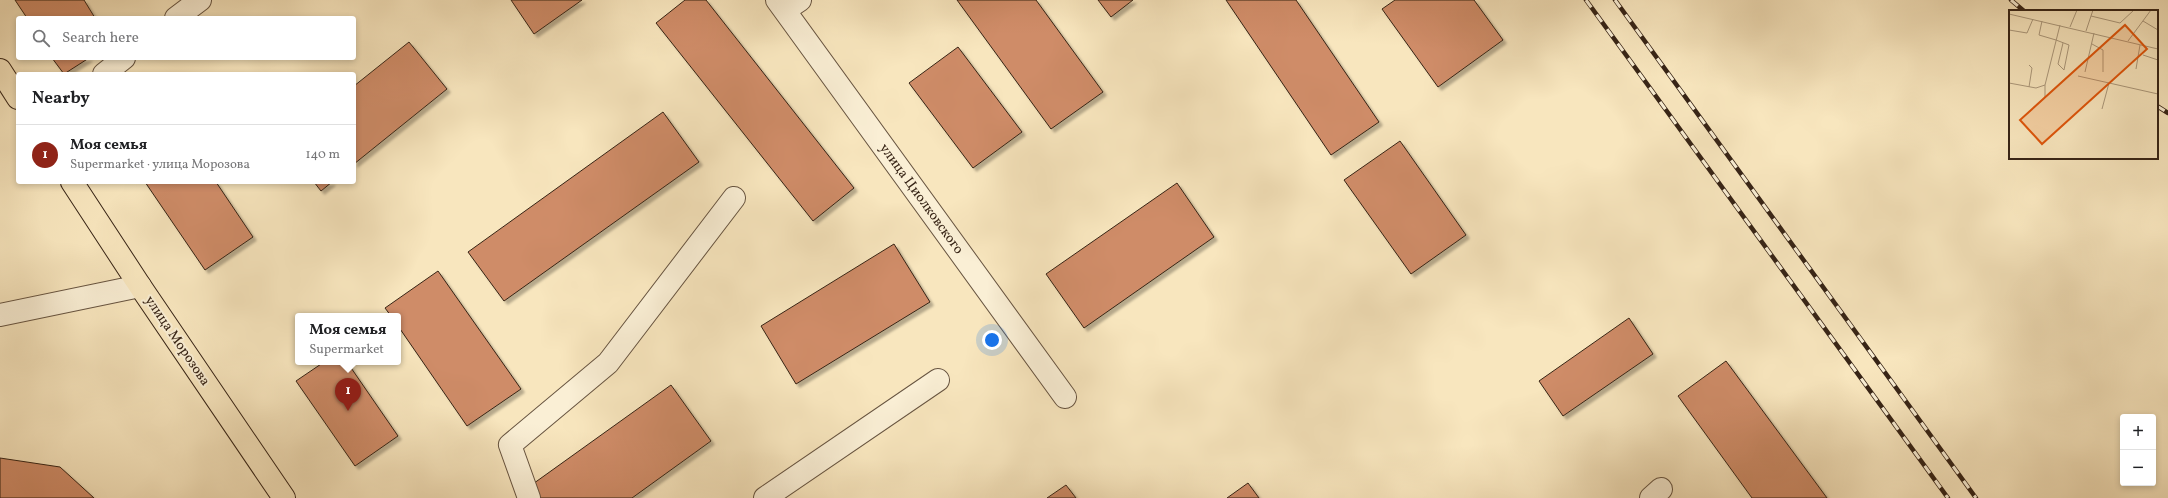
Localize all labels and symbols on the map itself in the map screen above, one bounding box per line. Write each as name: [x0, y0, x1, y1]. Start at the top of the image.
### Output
inset map: [2009, 10, 2158, 159]
street label: улица Циолковского: [874, 140, 968, 258]
street label: улица Морозова: [140, 292, 214, 390]
your location: [982, 330, 1002, 350]
pin: 1: [335, 378, 361, 411]

